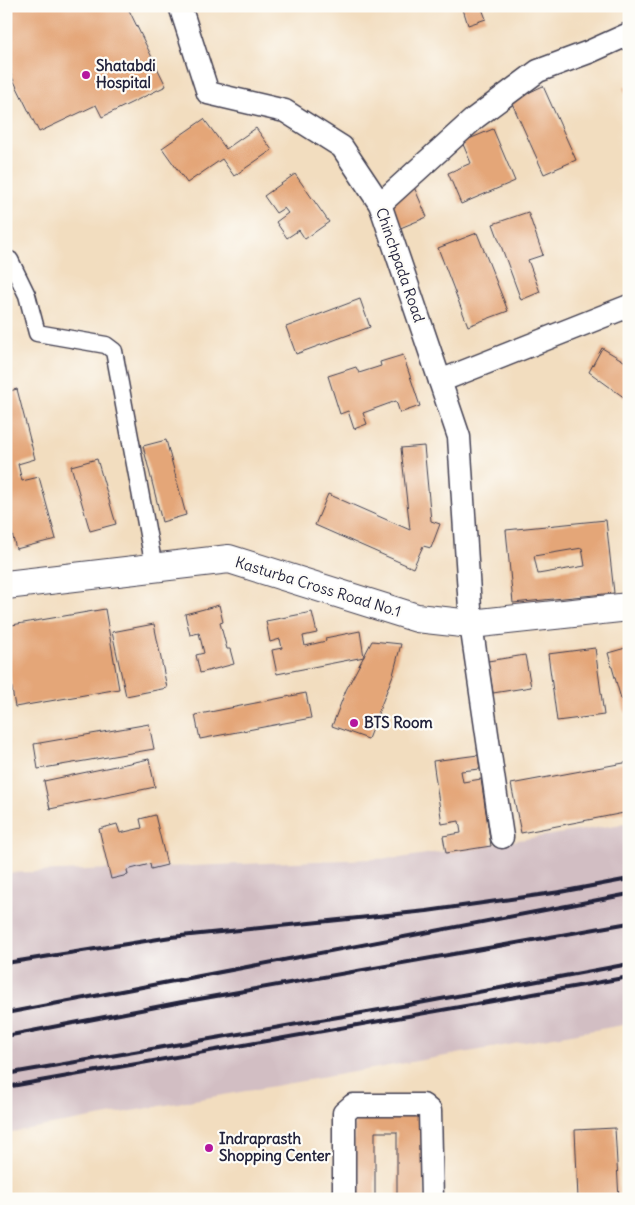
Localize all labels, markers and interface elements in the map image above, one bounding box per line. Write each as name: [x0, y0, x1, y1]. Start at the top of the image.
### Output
place label: Shatabdi Hospital: [96, 56, 156, 93]
marker: Shatabdi Hospital: [80, 69, 92, 81]
street label: Chinchpada Road: [372, 205, 429, 325]
street label: Kasturba Cross Road No.1: [233, 552, 403, 621]
place label: BTS Room: [364, 713, 433, 732]
marker: BTS Room: [348, 717, 360, 729]
place label: Indraprasth Shopping Center: [219, 1129, 332, 1166]
marker: Indraprasth Shopping Center: [203, 1142, 215, 1154]

